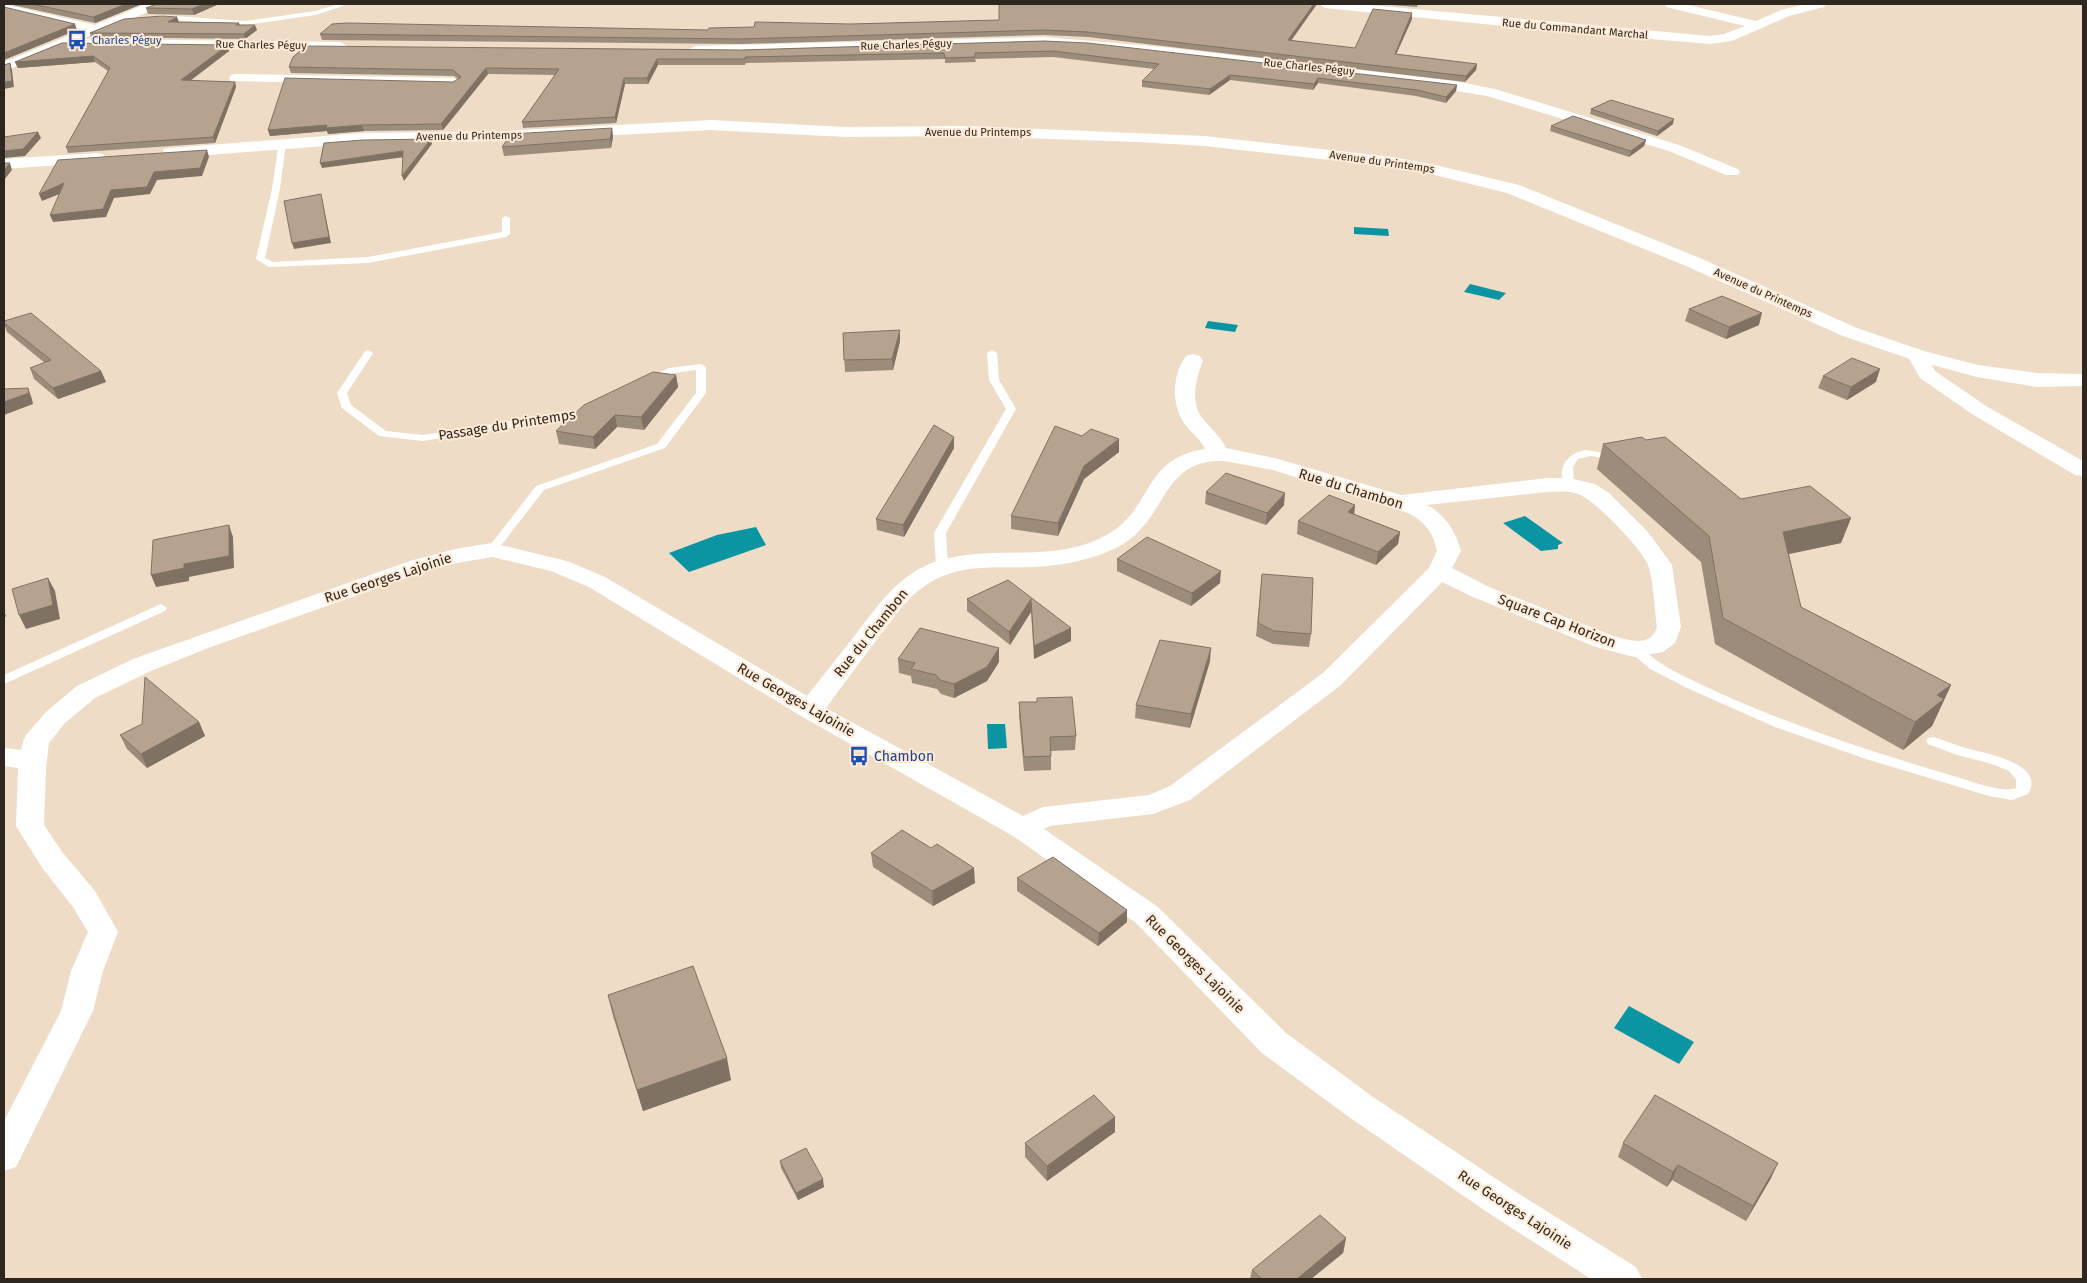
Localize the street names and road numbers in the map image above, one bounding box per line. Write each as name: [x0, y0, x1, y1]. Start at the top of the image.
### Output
street label: Rue du Commandant Marchal: [1501, 16, 1649, 42]
street label: Rue Charles Péguy: [860, 37, 952, 53]
street label: Rue Charles Péguy: [215, 38, 307, 52]
street label: Rue Charles Péguy: [1263, 56, 1356, 78]
street label: Avenue du Printemps: [925, 126, 1031, 139]
street label: Avenue du Printemps: [416, 129, 522, 143]
street label: Avenue du Printemps: [1329, 148, 1435, 176]
street label: Avenue du Printemps: [1712, 265, 1814, 321]
street label: Passage du Printemps: [437, 406, 577, 444]
street label: Rue du Chambon: [1297, 465, 1405, 513]
street label: Rue Georges Lajoinie: [322, 549, 454, 607]
street label: Rue du Chambon: [830, 586, 912, 680]
street label: Square Cap Horizon: [1496, 591, 1618, 651]
street label: Rue Georges Lajoinie: [734, 659, 858, 741]
street label: Rue Georges Lajoinie: [1142, 911, 1248, 1017]
street label: Rue Georges Lajoinie: [1455, 1167, 1575, 1253]

